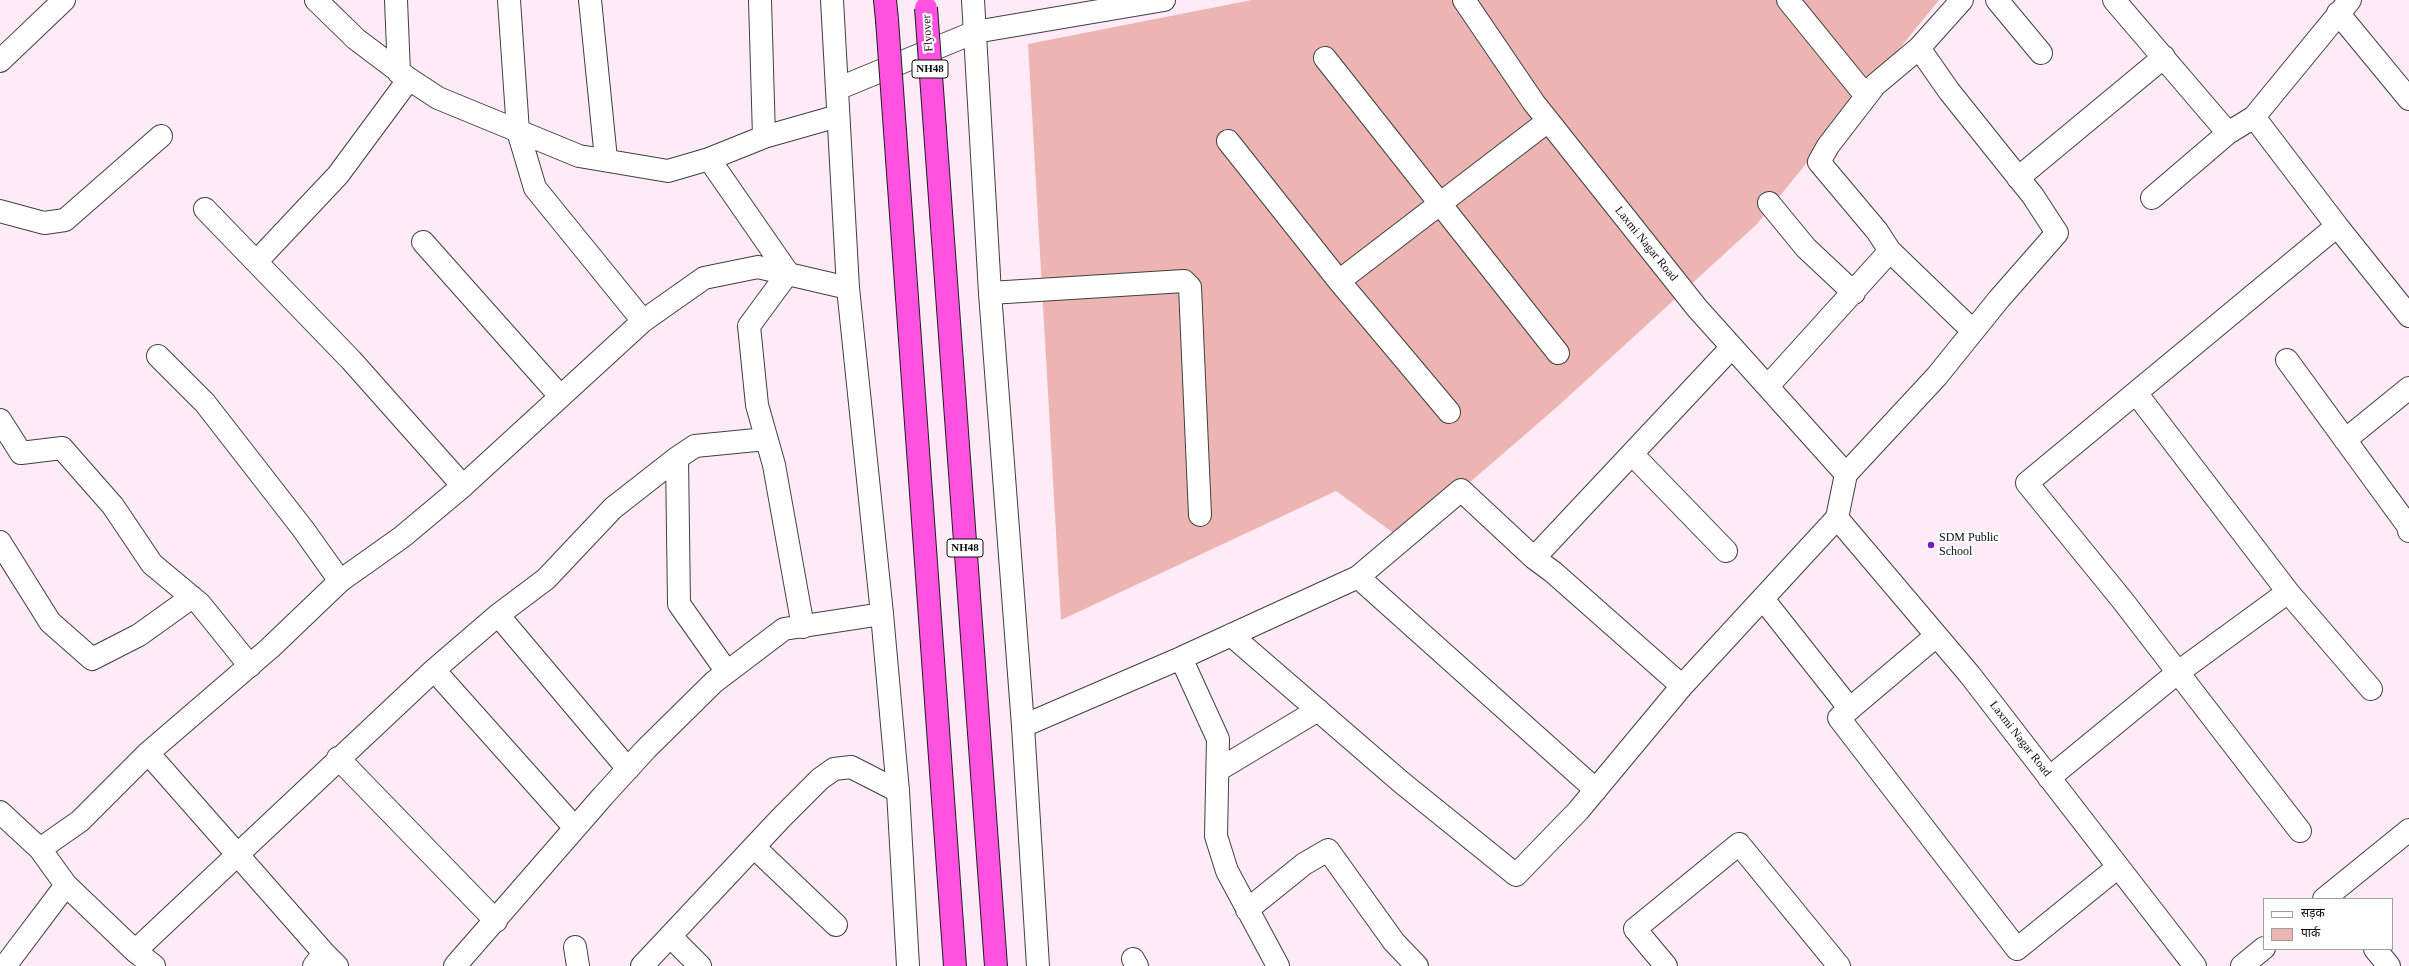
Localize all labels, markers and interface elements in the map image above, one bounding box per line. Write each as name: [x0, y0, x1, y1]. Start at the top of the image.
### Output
street label: Flyover: [920, 14, 936, 52]
road number: NH48: [912, 60, 948, 78]
street label: Laxmi Nagar Road: [1611, 204, 1681, 284]
place label: SDM Public School: [1939, 531, 1999, 559]
road number: NH48: [947, 539, 983, 557]
marker: SDM Public School: [1926, 540, 1936, 550]
street label: Laxmi Nagar Road: [1986, 698, 2054, 780]
legend: [2263, 898, 2393, 950]
text: सड़क: [2301, 906, 2325, 920]
text: पार्क: [2301, 926, 2320, 940]

